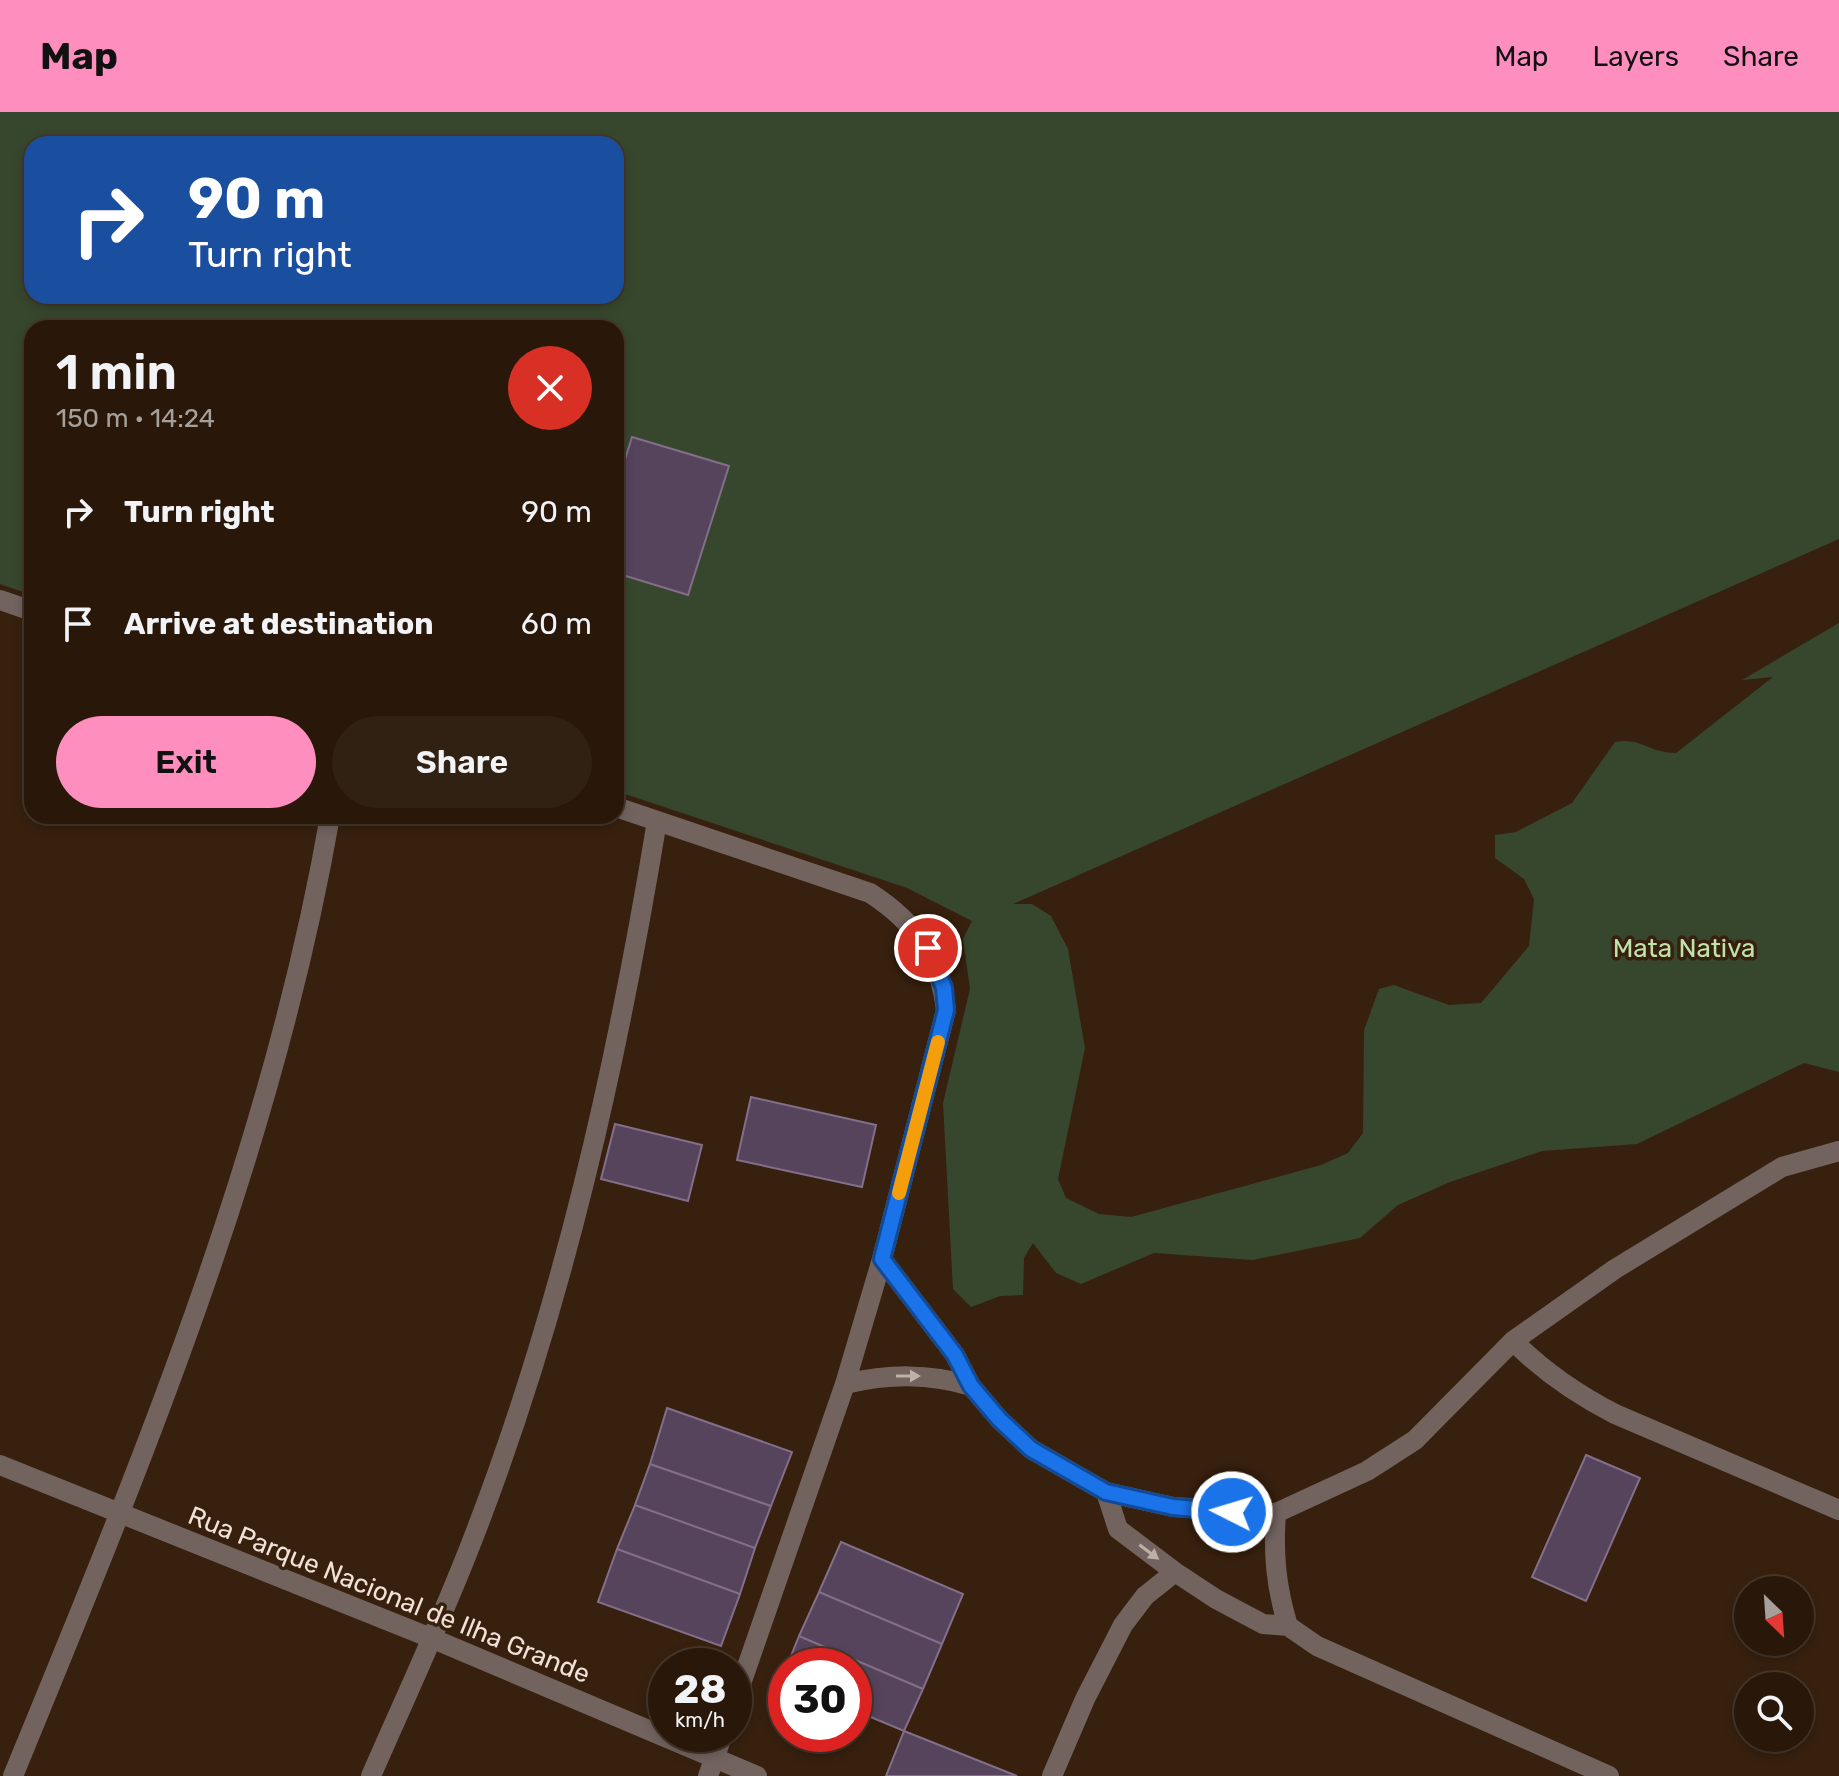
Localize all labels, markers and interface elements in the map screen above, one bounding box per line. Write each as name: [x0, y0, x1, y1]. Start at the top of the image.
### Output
text: Map: [40, 33, 118, 79]
text: Map: [1494, 40, 1549, 73]
text: Layers: [1593, 40, 1679, 73]
text: Share: [1723, 40, 1799, 73]
text: 90 m: [188, 166, 325, 232]
icon: right: [56, 168, 160, 272]
text: Turn right: [188, 233, 352, 276]
text: 1 min: [56, 344, 177, 401]
button: close: [508, 346, 592, 430]
text: 150 m · 14:24: [56, 403, 215, 434]
icon: right: [56, 490, 100, 534]
text: Turn right: [124, 494, 275, 530]
text: 90 m: [521, 494, 592, 530]
icon: arrive: [56, 602, 100, 646]
text: Arrive at destination: [124, 606, 434, 642]
text: 60 m: [521, 606, 592, 642]
button: Exit: [56, 716, 316, 808]
button: Share: [332, 716, 592, 808]
pin: [894, 914, 962, 982]
icon: arrive: [906, 926, 950, 970]
park label: Mata Nativa: [1613, 933, 1755, 964]
one-way arrow: [896, 1370, 921, 1382]
position arrow: [1190, 1470, 1274, 1554]
street label: Rua Parque Nacional de Ilha Grande: [184, 1500, 594, 1690]
one-way arrow: [1139, 1544, 1159, 1560]
north arrow: [1734, 1576, 1814, 1656]
map controls: [1734, 1576, 1814, 1752]
speed limit sign: 30: [768, 1648, 872, 1752]
text: 28: [673, 1666, 727, 1713]
button: search: [1734, 1672, 1814, 1752]
text: km/h: [675, 1708, 725, 1732]

